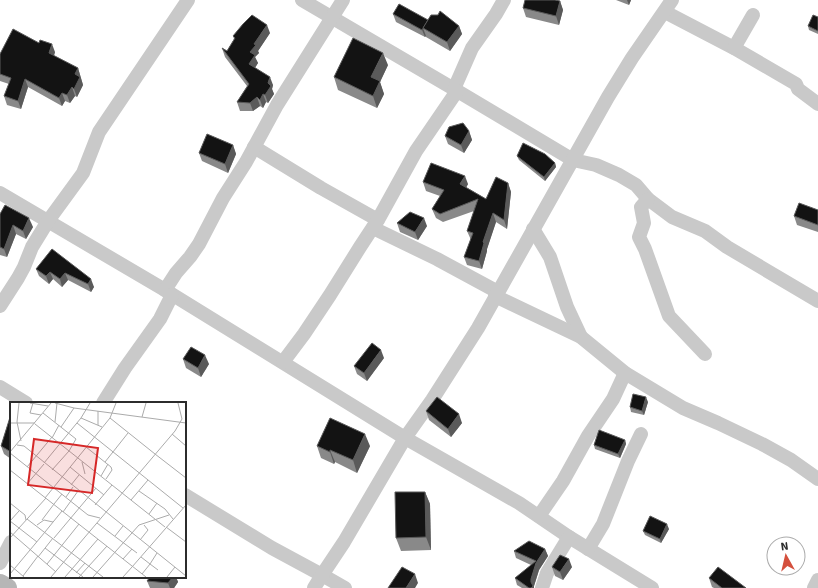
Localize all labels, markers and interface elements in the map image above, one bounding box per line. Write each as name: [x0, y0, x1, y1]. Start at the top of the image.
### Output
inset map: [10, 402, 186, 578]
north arrow: [766, 536, 806, 576]
text: N: [780, 540, 789, 554]

